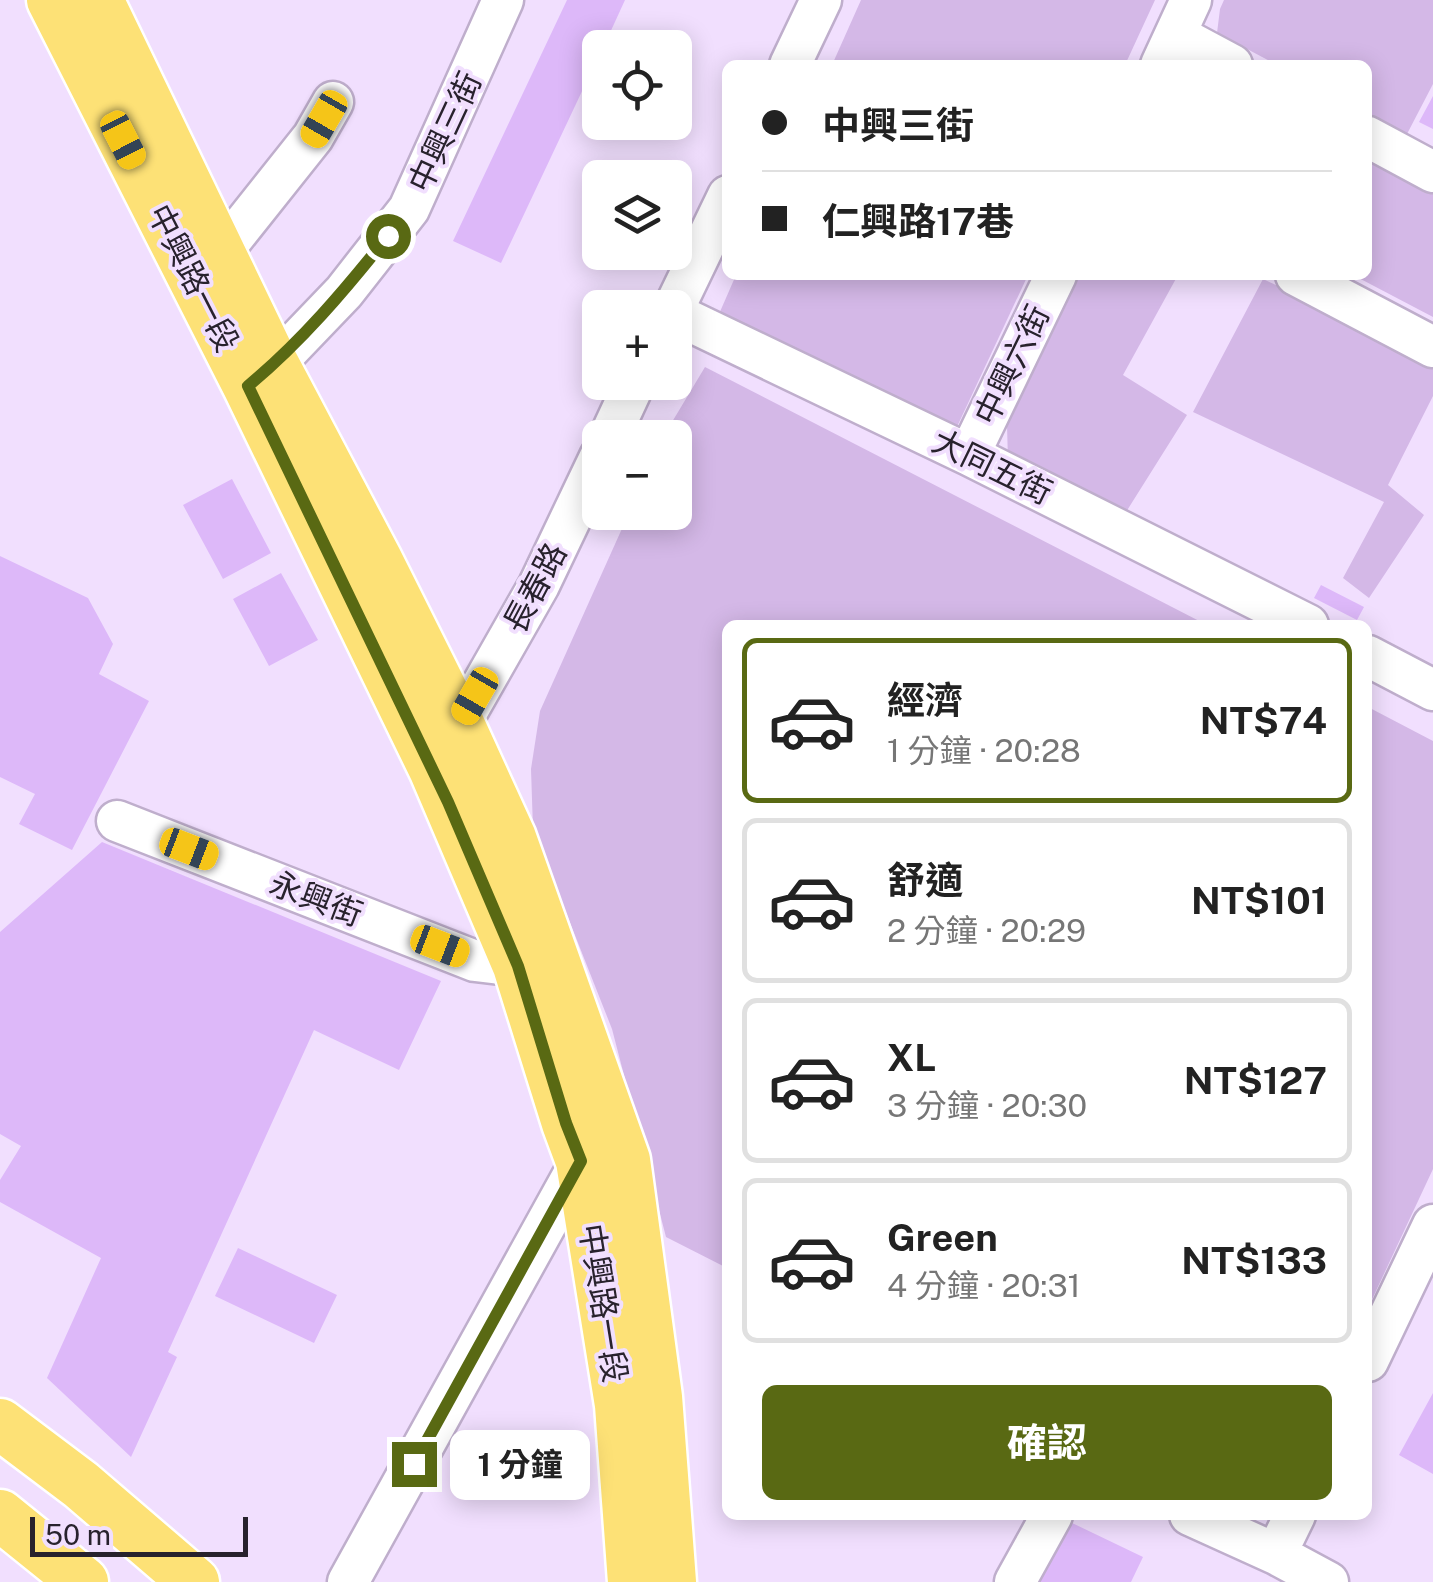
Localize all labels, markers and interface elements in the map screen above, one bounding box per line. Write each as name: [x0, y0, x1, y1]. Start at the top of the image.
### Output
map controls: [582, 30, 692, 530]
button: locate: [582, 30, 692, 140]
street label: 中興三街: [401, 66, 488, 198]
car: [296, 86, 352, 152]
text: 中興三街: [822, 103, 974, 148]
car: [96, 106, 150, 174]
button: layers: [582, 160, 692, 270]
street label: 中興路一段: [141, 198, 246, 357]
text: 仁興路17巷: [822, 199, 1014, 244]
route start: [366, 214, 411, 259]
button: +: [582, 290, 692, 400]
street label: 中興六街: [967, 299, 1056, 430]
button: −: [582, 420, 692, 530]
street label: 大同五街: [927, 422, 1058, 511]
street label: 長春路: [496, 537, 573, 639]
car: [447, 663, 503, 729]
icon: car: [767, 676, 857, 766]
text: 經濟: [887, 678, 963, 723]
text: NT$74: [1200, 698, 1327, 743]
text: 1 分鐘 · 20:28: [887, 732, 1081, 769]
car: [156, 824, 222, 874]
icon: car: [767, 856, 857, 946]
text: 舒適: [887, 858, 963, 903]
street label: 永興街: [265, 864, 368, 933]
text: NT$101: [1191, 878, 1327, 923]
text: 2 分鐘 · 20:29: [887, 912, 1086, 949]
car: [407, 921, 473, 971]
text: XL: [887, 1035, 936, 1080]
icon: car: [767, 1036, 857, 1126]
text: NT$127: [1184, 1058, 1327, 1103]
text: 3 分鐘 · 20:30: [887, 1087, 1087, 1124]
text: Green: [887, 1215, 998, 1260]
icon: car: [767, 1216, 857, 1306]
street label: 中興路一段: [573, 1221, 634, 1385]
text: NT$133: [1181, 1238, 1327, 1283]
text: 4 分鐘 · 20:31: [887, 1267, 1081, 1304]
button: 確認: [762, 1385, 1332, 1500]
callout: 1 分鐘: [449, 1429, 589, 1499]
route end: [392, 1442, 437, 1487]
text: 1 分鐘: [478, 1446, 562, 1483]
scale bar: [30, 1512, 248, 1556]
text: 50 m: [45, 1518, 111, 1551]

